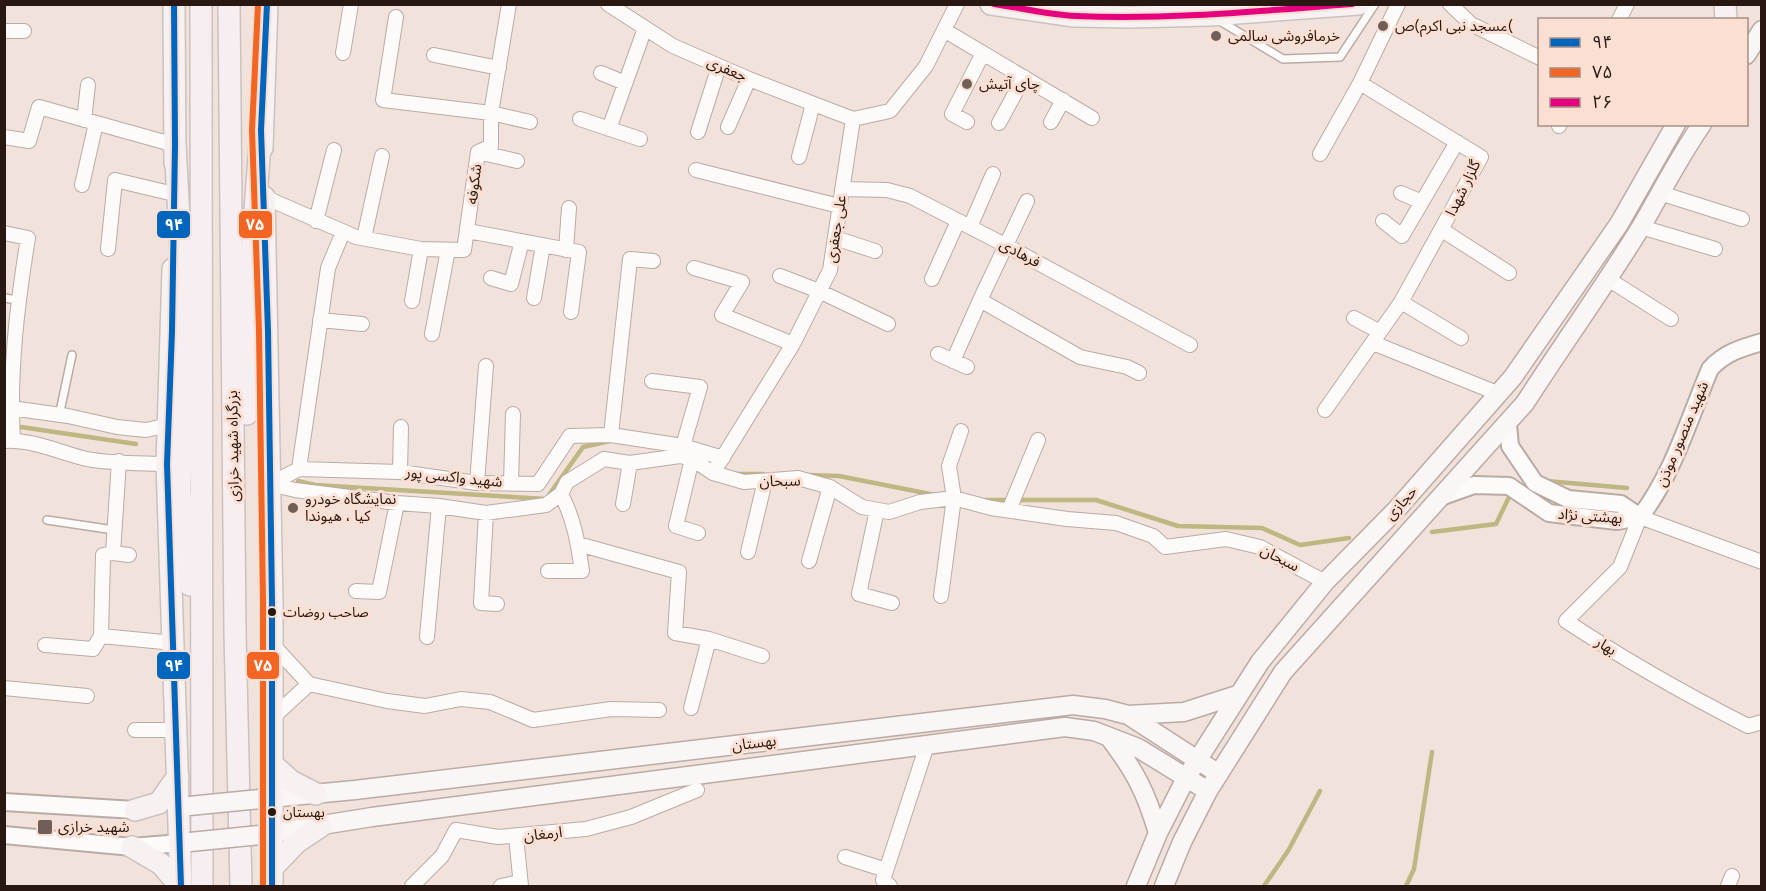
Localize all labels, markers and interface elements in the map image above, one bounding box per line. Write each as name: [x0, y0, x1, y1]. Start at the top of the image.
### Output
place label: مسجد نبی اکرم)ص(: [1395, 17, 1513, 37]
legend: [1538, 18, 1748, 126]
marker: مسجد نبی اکرم)ص(: [1376, 19, 1390, 33]
place label: خرمافروشی سالمی: [1228, 27, 1340, 45]
marker: خرمافروشی سالمی: [1209, 29, 1223, 43]
text: ۹۴: [1592, 31, 1613, 53]
street label: جعفری: [704, 53, 750, 85]
text: ۷۵: [1592, 61, 1613, 83]
place label: چای آتیش: [979, 75, 1040, 94]
marker: چای آتیش: [960, 77, 974, 91]
text: ۲۶: [1592, 91, 1613, 113]
street label: گلزار شهدا: [1442, 156, 1485, 219]
street label: شکوفه: [463, 163, 485, 205]
street label: علی جعفری: [822, 193, 850, 264]
line badge: ۹۴: [156, 210, 191, 239]
line badge: ۷۵: [238, 210, 273, 239]
text: ۹۴: [165, 215, 183, 234]
text: ۷۵: [246, 215, 264, 234]
street label: فرهادی: [997, 235, 1044, 271]
street label: شهید منصور موذن: [1652, 378, 1712, 489]
street label: بزرگراه شهید خرازی: [223, 390, 243, 502]
street label: شهید واکسی پور: [403, 463, 504, 492]
street label: سبحان: [759, 472, 801, 490]
street label: حجازی: [1381, 482, 1421, 524]
place label: نمایشگاه خودرو کیا ، هیوندا: [305, 490, 396, 525]
marker: نمایشگاه خودرو کیا ، هیوندا: [286, 501, 300, 515]
street label: بهشتی نژاد: [1557, 505, 1623, 527]
street label: سبحان: [1258, 541, 1303, 575]
place label: صاحب روضات: [283, 604, 369, 621]
marker: صاحب روضات: [266, 606, 278, 618]
street label: بهار: [1591, 632, 1620, 659]
line badge: ۹۴: [156, 651, 191, 680]
line badge: ۷۵: [246, 651, 280, 680]
text: ۹۴: [165, 656, 183, 675]
text: ۷۵: [254, 656, 272, 675]
street label: بهستان: [731, 731, 777, 755]
place label: بهستان: [283, 804, 325, 821]
marker: بهستان: [266, 806, 278, 818]
marker: شهید خرازی: [36, 818, 54, 836]
place label: شهید خرازی: [58, 818, 130, 836]
street label: ارمغان: [523, 823, 563, 845]

